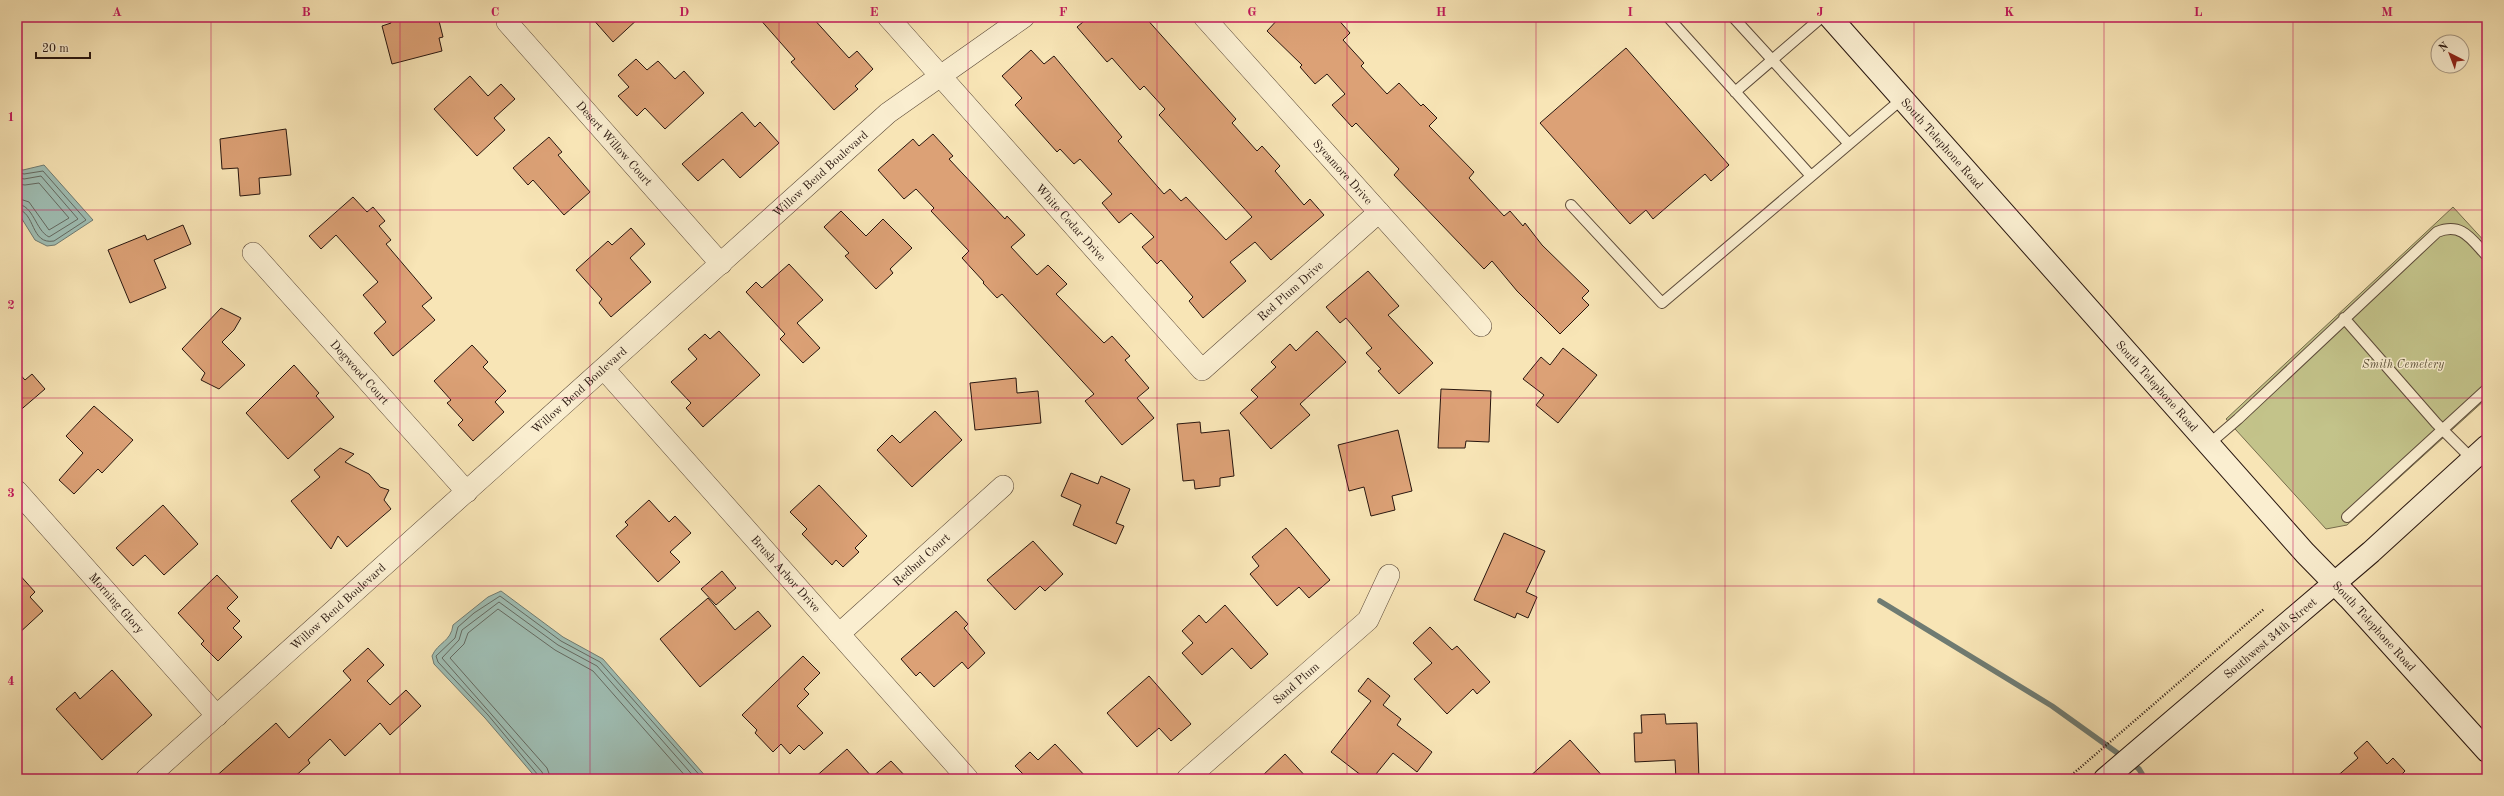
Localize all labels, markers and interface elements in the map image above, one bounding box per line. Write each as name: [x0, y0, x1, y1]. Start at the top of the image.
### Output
text: A: [112, 6, 122, 19]
text: B: [301, 6, 311, 19]
text: C: [491, 6, 499, 19]
text: D: [679, 6, 689, 19]
text: E: [870, 6, 879, 19]
text: F: [1059, 6, 1068, 19]
text: G: [1247, 6, 1257, 19]
text: H: [1436, 6, 1447, 19]
text: I: [1627, 6, 1633, 19]
text: J: [1816, 6, 1824, 19]
text: K: [2004, 6, 2014, 19]
text: L: [2194, 6, 2203, 19]
text: M: [2381, 6, 2393, 19]
scale bar: [36, 34, 90, 60]
north arrow: [2430, 34, 2470, 74]
text: N: [2438, 40, 2452, 55]
text: 20 m: [42, 43, 69, 55]
street label: South Telephone Road: [1898, 96, 1985, 192]
street label: Desert Willow Court: [573, 100, 654, 189]
text: 1: [7, 111, 15, 124]
street label: Willow Bend Boulevard: [771, 129, 871, 220]
street label: Sycamore Drive: [1310, 138, 1374, 208]
street label: White Cedar Drive: [1033, 182, 1108, 264]
street label: Red Plum Drive: [1256, 259, 1327, 324]
text: 2: [7, 299, 15, 312]
street label: Dogwood Court: [327, 338, 391, 407]
street label: South Telephone Road: [2113, 339, 2199, 434]
street label: Willow Bend Boulevard: [530, 345, 630, 437]
park label: Smith Cemetery: [2362, 359, 2445, 371]
text: 3: [7, 487, 15, 500]
street label: Redbud Court: [891, 532, 953, 589]
street label: Brush Arbor Drive: [748, 534, 823, 616]
street label: Willow Bend Boulevard: [289, 562, 388, 653]
street label: Morning Glory: [86, 571, 146, 637]
street label: South Telephone Road: [2330, 580, 2417, 674]
street label: Southwest 34th Street: [2222, 596, 2319, 682]
street label: Sand Plum: [1271, 660, 1322, 707]
text: 4: [7, 675, 15, 688]

